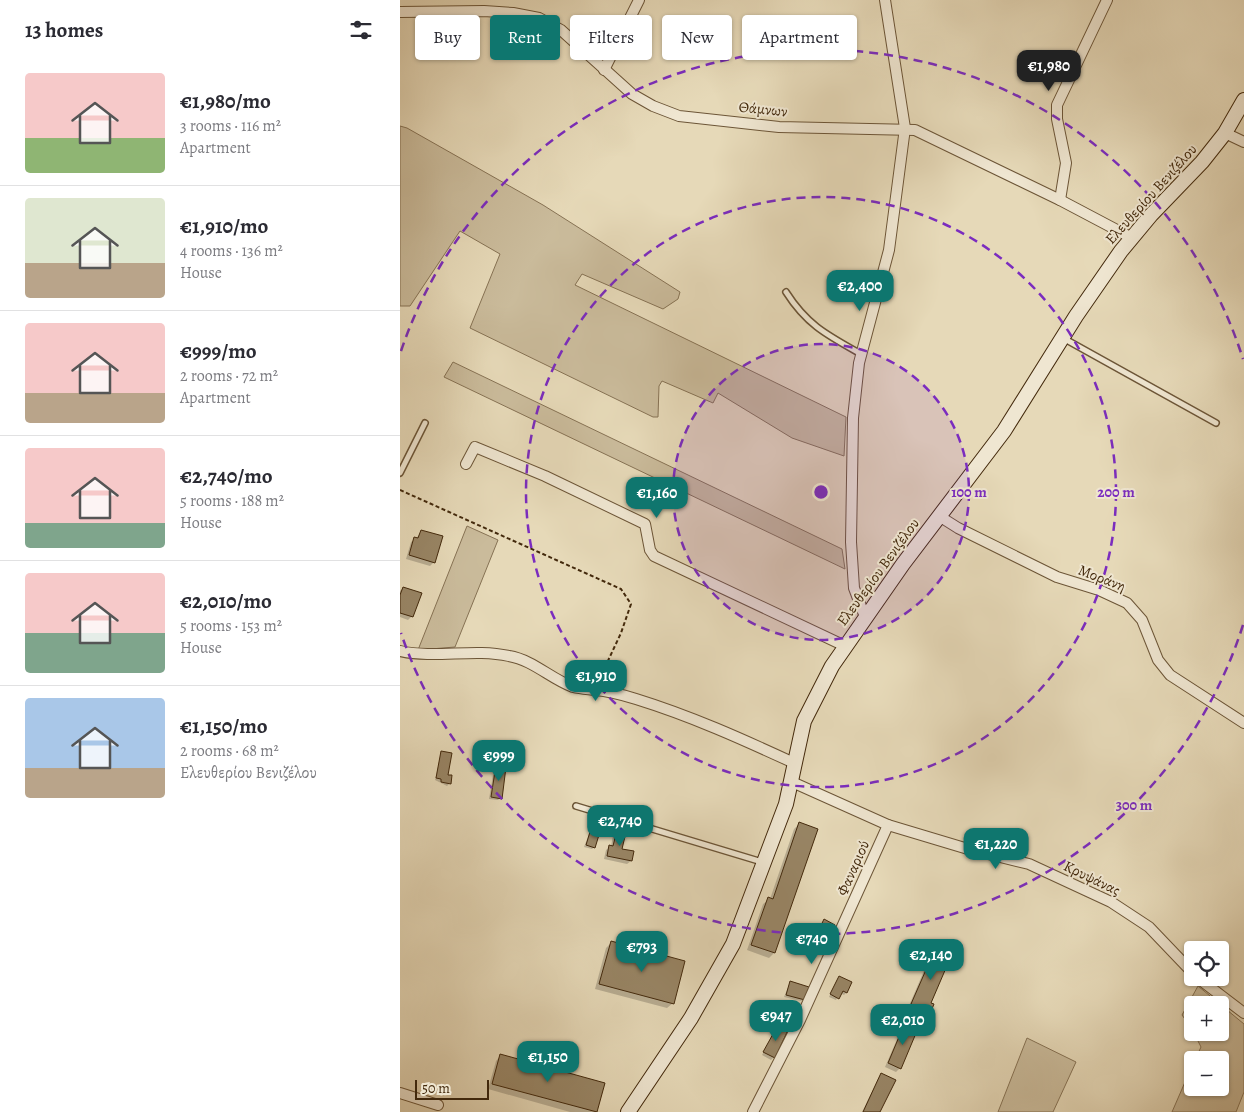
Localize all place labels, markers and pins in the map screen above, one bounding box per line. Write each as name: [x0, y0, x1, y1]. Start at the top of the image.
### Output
pin: €1,980: [1008, 49, 1090, 92]
pin: €2,400: [819, 270, 901, 312]
pin: €1,160: [616, 476, 698, 519]
centre of rings: [812, 483, 830, 501]
pin: €1,910: [555, 660, 637, 702]
pin: €999: [469, 740, 529, 782]
pin: €2,740: [579, 804, 661, 847]
pin: €1,220: [955, 828, 1037, 870]
pin: €740: [782, 922, 842, 965]
pin: €793: [612, 930, 672, 973]
pin: €2,140: [890, 938, 972, 981]
pin: €947: [746, 1000, 806, 1042]
pin: €2,010: [862, 1004, 944, 1046]
pin: €1,150: [507, 1040, 589, 1083]

